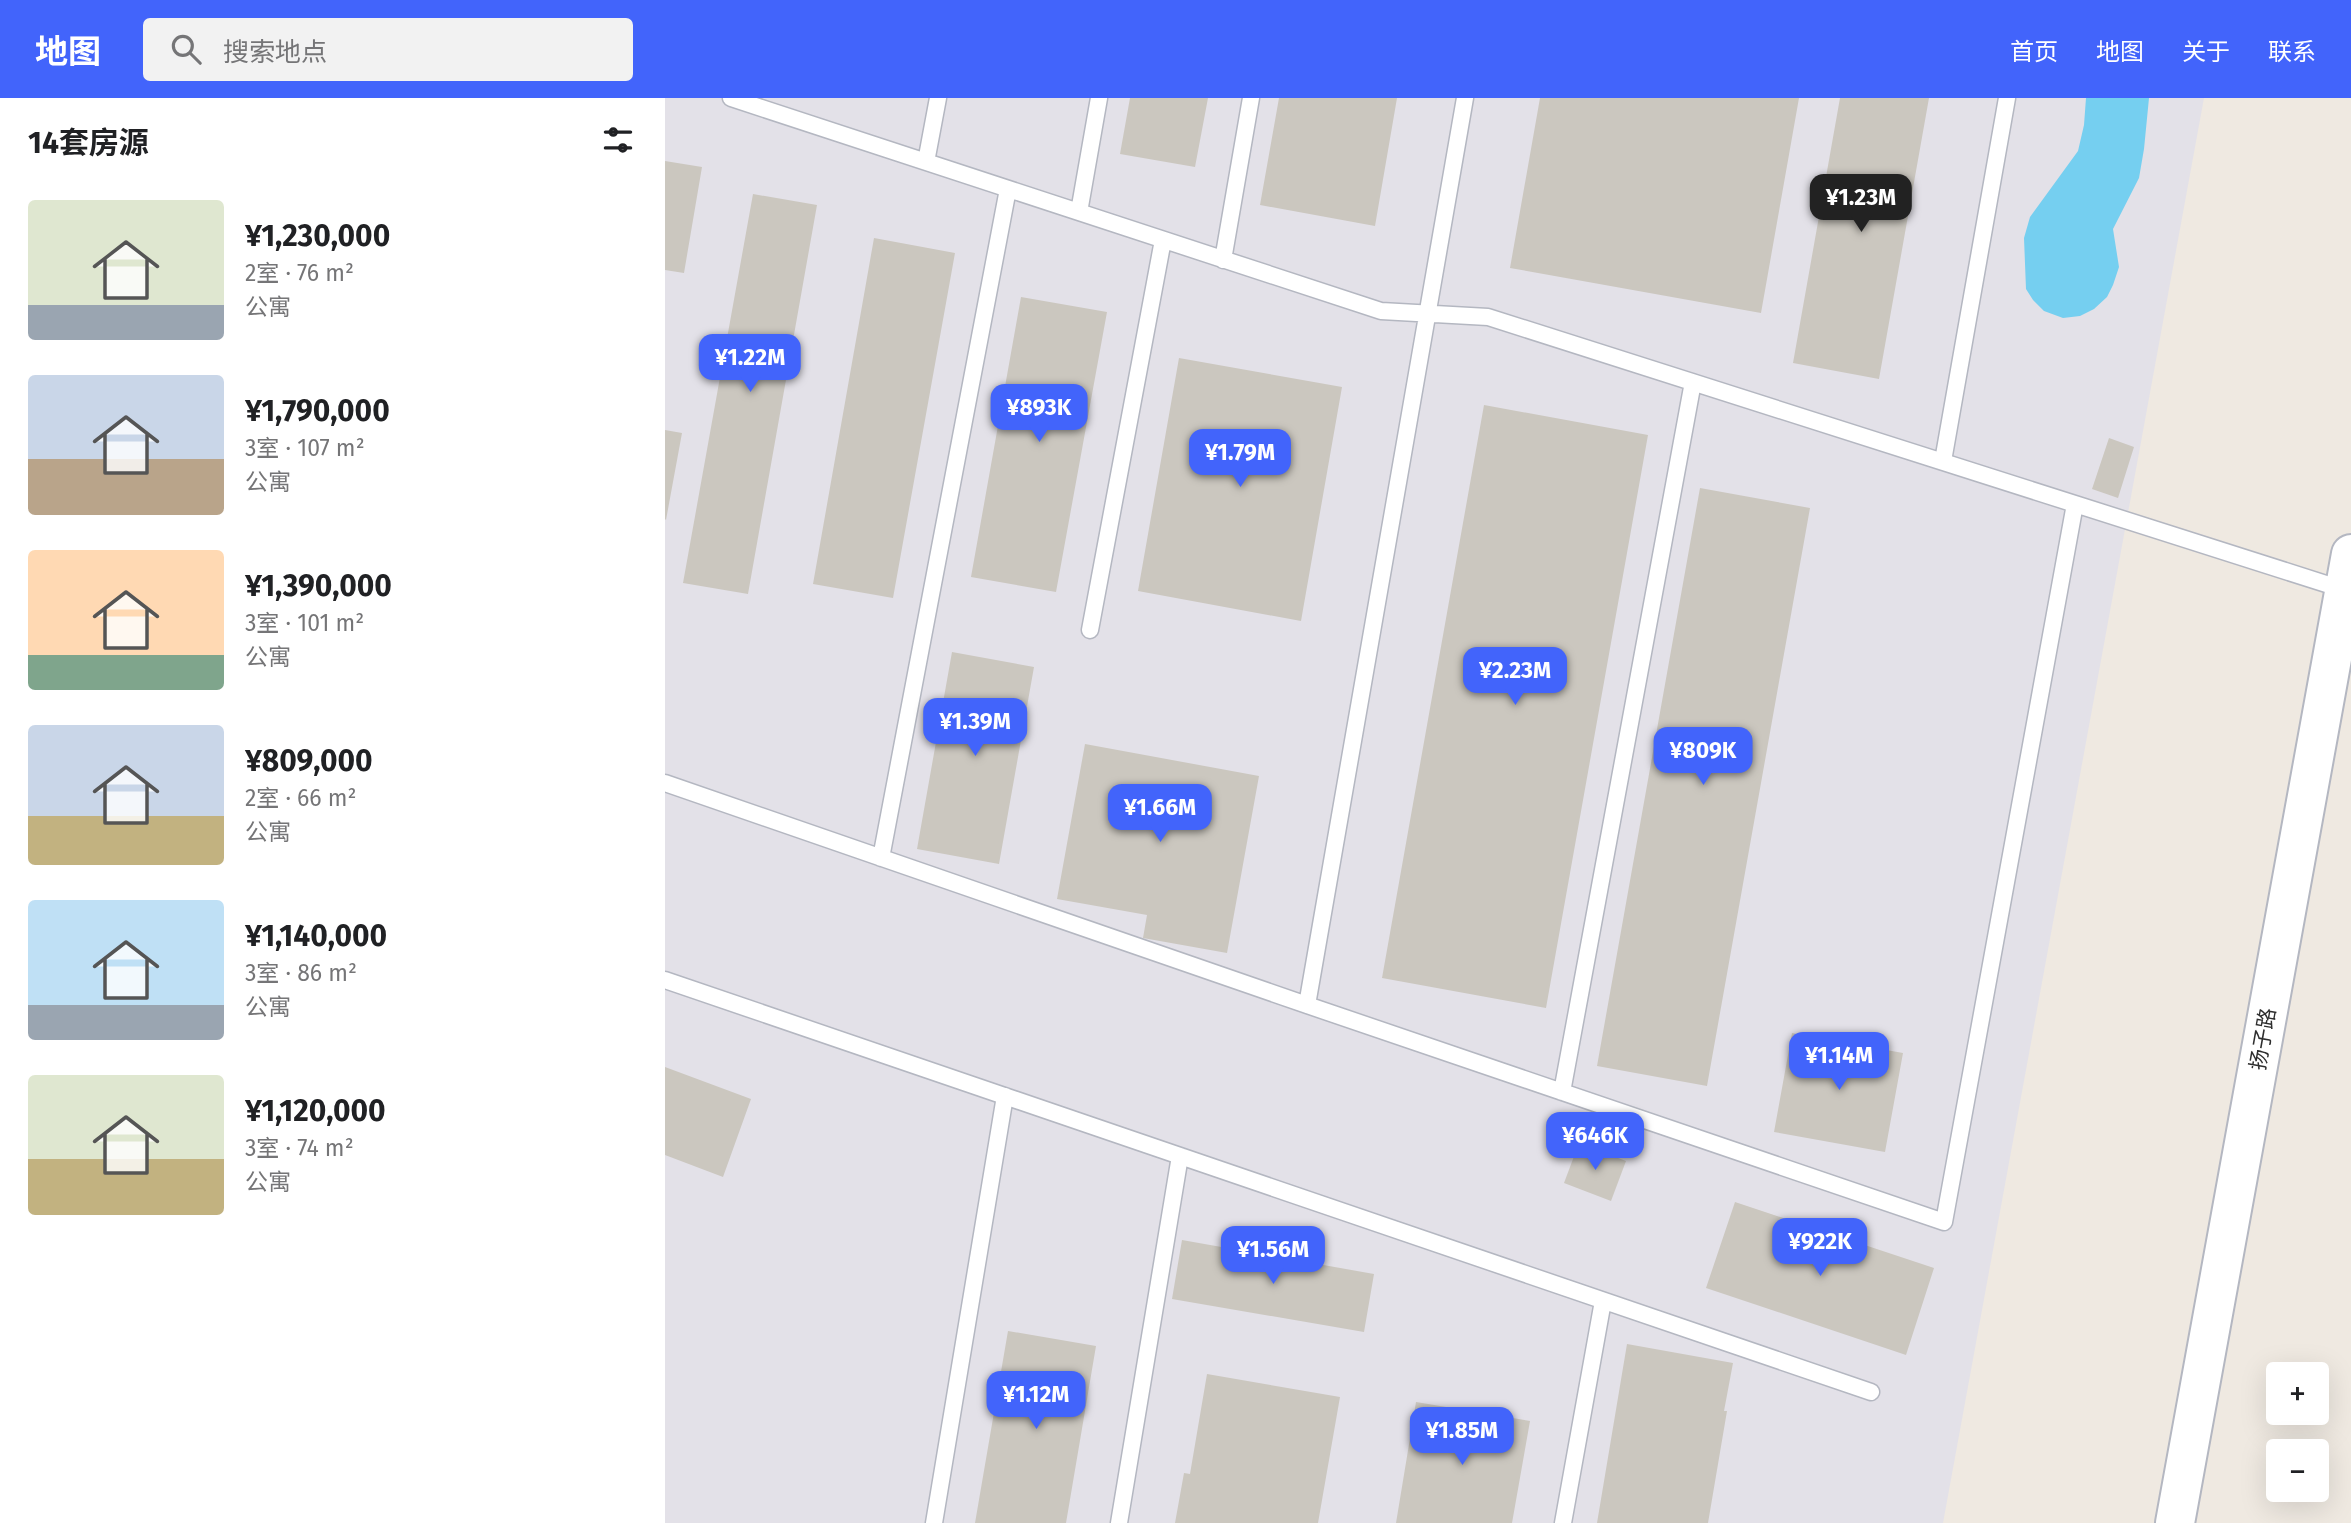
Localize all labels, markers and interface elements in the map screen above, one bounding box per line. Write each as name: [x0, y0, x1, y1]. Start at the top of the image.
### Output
search box: [143, 18, 633, 81]
icon: search: [167, 30, 205, 68]
text: 地图: [35, 32, 101, 72]
text: 搜索地点: [223, 37, 327, 68]
text: 首页: [2010, 38, 2058, 66]
text: 地图: [2096, 38, 2144, 66]
text: 关于: [2182, 38, 2230, 66]
text: 联系: [2268, 38, 2316, 66]
icon: filters: [599, 121, 637, 159]
text: 14套房源: [28, 125, 149, 161]
pin: ¥1.23M: [1804, 174, 1918, 234]
text: ¥1.23M: [1826, 183, 1896, 211]
text: ¥1,230,000: [245, 218, 390, 254]
icon: home: [84, 228, 168, 312]
text: 2室 · 76 m²: [245, 259, 354, 287]
text: 公寓: [245, 293, 291, 321]
pin: ¥1.22M: [693, 334, 807, 394]
text: ¥1.22M: [715, 343, 785, 371]
pin: ¥893K: [990, 384, 1088, 444]
text: ¥1,790,000: [245, 393, 390, 429]
text: ¥893K: [1007, 393, 1071, 421]
icon: home: [84, 403, 168, 487]
pin: ¥1.79M: [1183, 430, 1297, 489]
text: 3室 · 107 m²: [245, 434, 365, 462]
text: ¥1.79M: [1205, 438, 1275, 466]
text: 公寓: [245, 468, 291, 496]
text: ¥1,390,000: [245, 568, 392, 604]
icon: home: [84, 578, 168, 662]
text: 3室 · 101 m²: [245, 609, 364, 637]
text: 公寓: [245, 643, 291, 671]
pin: ¥2.23M: [1458, 648, 1572, 707]
text: ¥2.23M: [1479, 656, 1551, 684]
pin: ¥1.39M: [918, 698, 1032, 758]
text: ¥1.39M: [939, 707, 1011, 735]
pin: ¥809K: [1654, 728, 1752, 787]
text: ¥809K: [1670, 736, 1736, 764]
text: ¥809,000: [245, 743, 373, 779]
icon: home: [84, 753, 168, 837]
text: 2室 · 66 m²: [245, 784, 357, 812]
pin: ¥1.66M: [1103, 784, 1217, 844]
text: ¥1.66M: [1124, 793, 1196, 821]
text: 公寓: [245, 818, 291, 846]
text: ¥1,140,000: [245, 918, 387, 954]
icon: home: [84, 928, 168, 1012]
text: 3室 · 86 m²: [245, 959, 357, 987]
text: 公寓: [245, 993, 291, 1021]
street label: 扬子路: [2245, 1006, 2281, 1072]
pin: ¥1.14M: [1782, 1032, 1896, 1092]
text: ¥1.14M: [1805, 1041, 1873, 1069]
text: ¥1,120,000: [245, 1093, 386, 1129]
icon: home: [84, 1103, 168, 1187]
pin: ¥646K: [1546, 1112, 1644, 1172]
text: ¥646K: [1562, 1121, 1628, 1149]
text: 3室 · 74 m²: [245, 1134, 354, 1162]
text: 公寓: [245, 1168, 291, 1196]
pin: ¥922K: [1771, 1218, 1869, 1278]
pin: ¥1.56M: [1216, 1226, 1330, 1286]
text: ¥922K: [1788, 1227, 1852, 1255]
text: ¥1.56M: [1237, 1235, 1309, 1263]
map controls: [2266, 1362, 2329, 1502]
button: +: [2266, 1362, 2329, 1425]
pin: ¥1.12M: [979, 1372, 1093, 1431]
text: ¥1.12M: [1003, 1380, 1069, 1408]
pin: ¥1.85M: [1405, 1408, 1519, 1467]
text: ¥1.85M: [1426, 1416, 1498, 1444]
button: −: [2266, 1439, 2329, 1502]

